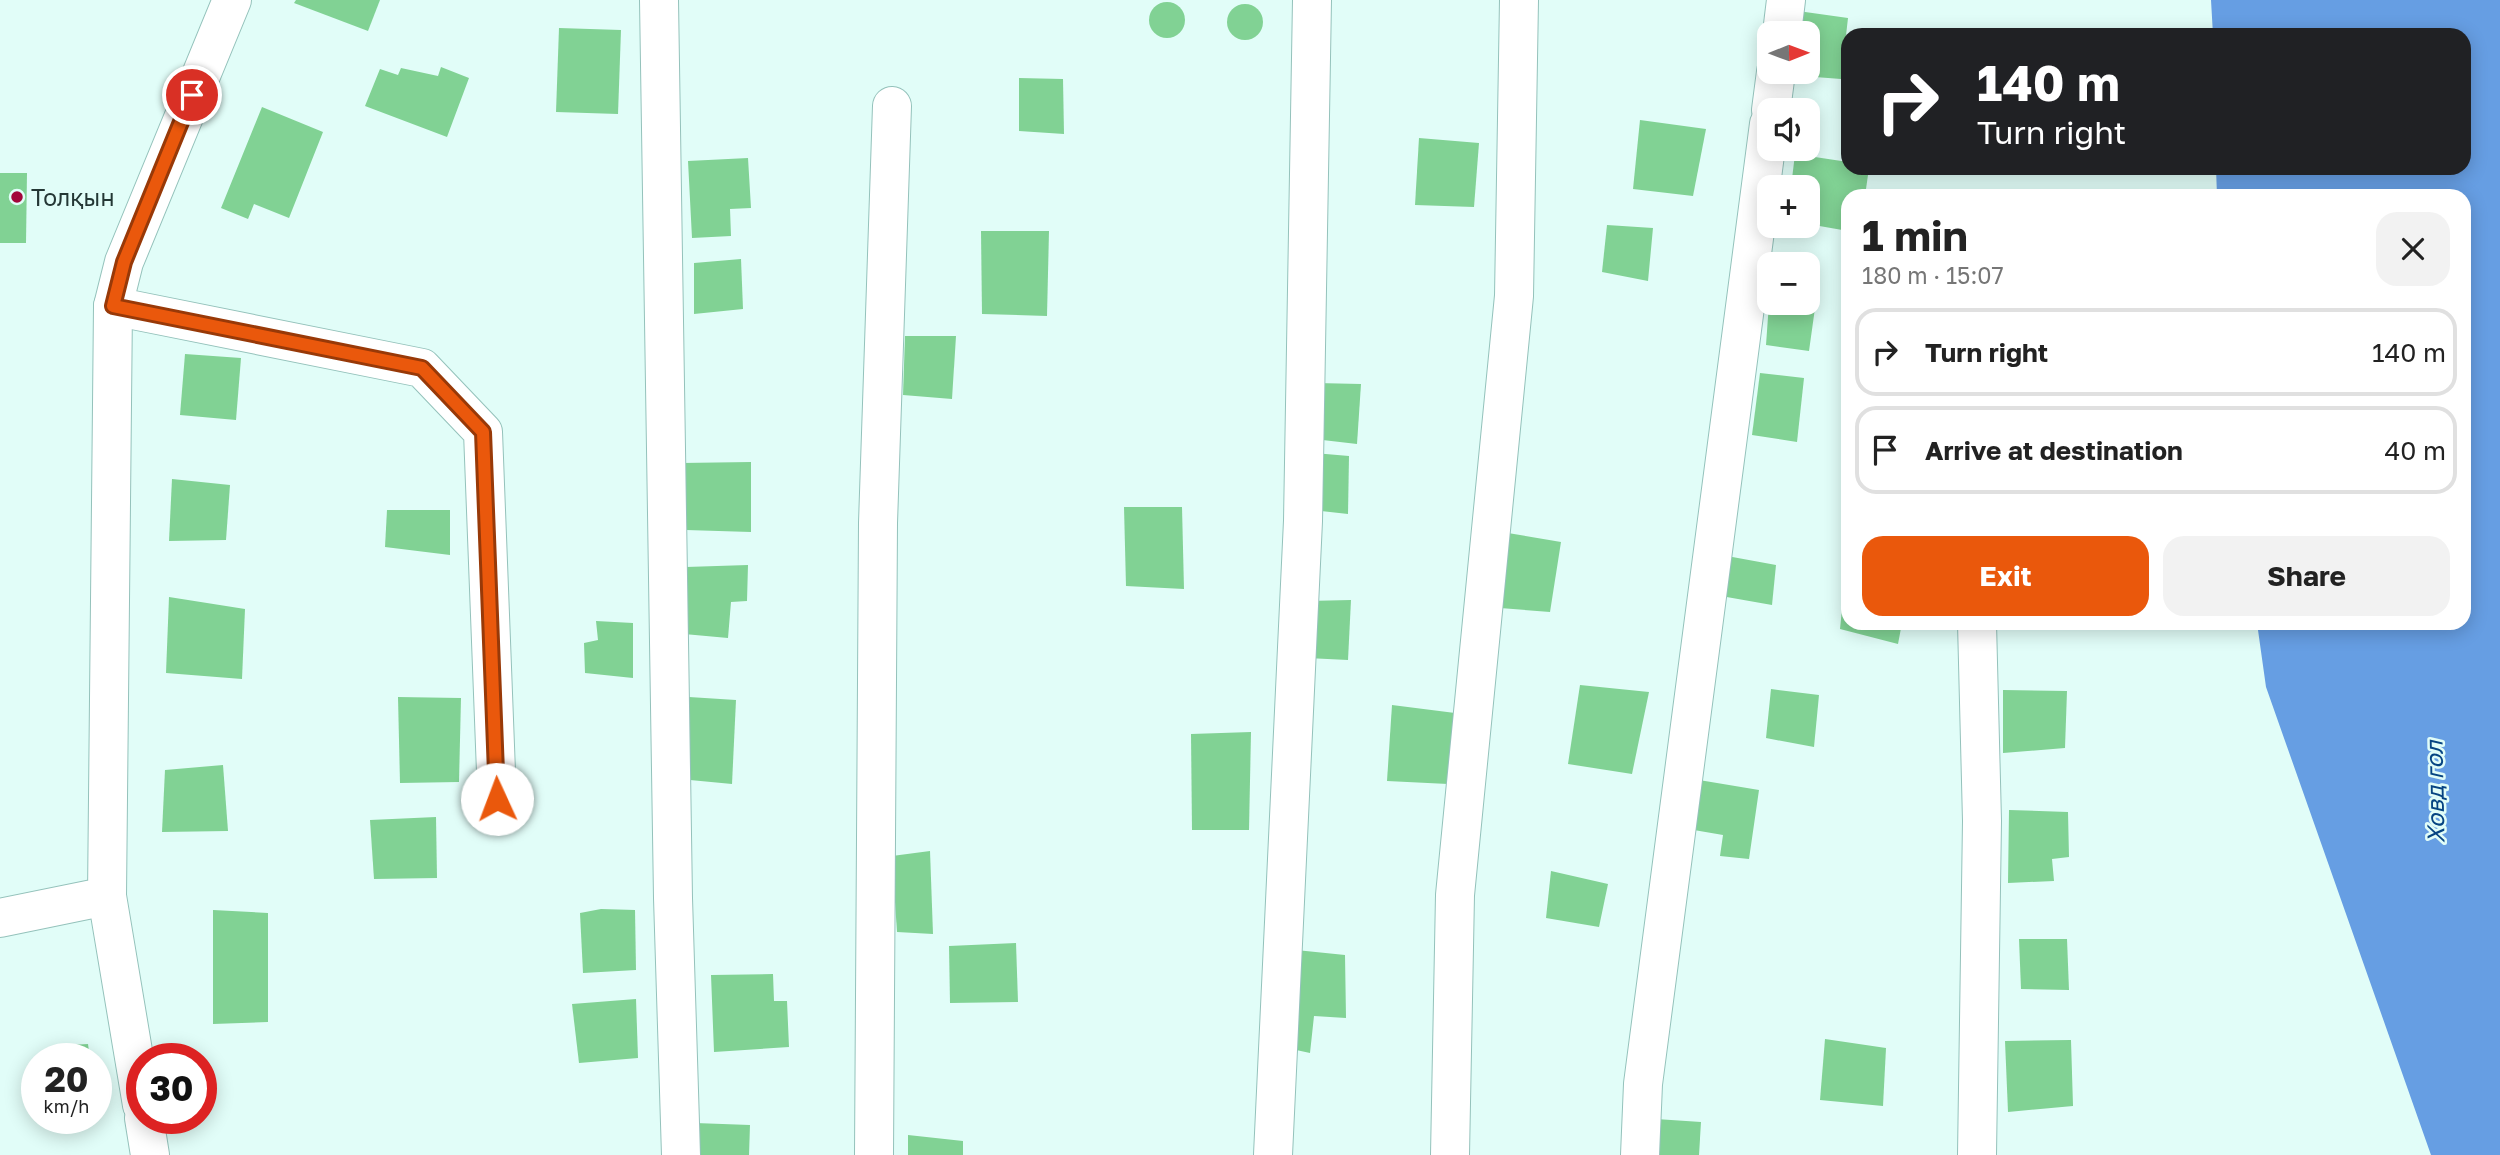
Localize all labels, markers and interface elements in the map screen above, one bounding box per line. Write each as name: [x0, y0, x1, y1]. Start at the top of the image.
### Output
north arrow: [1757, 21, 1820, 84]
map controls: [1757, 21, 1820, 315]
text: 140 m: [1977, 53, 2120, 112]
icon: right: [1862, 56, 1953, 147]
pin: [162, 65, 222, 125]
icon: arrive: [173, 76, 211, 114]
button: sound: [1757, 98, 1820, 161]
text: Turn right: [1977, 113, 2126, 151]
button: +: [1757, 175, 1820, 238]
place label: Толқын: [31, 183, 114, 211]
marker: Толқын: [9, 189, 25, 205]
text: 1 min: [1862, 210, 1968, 260]
button: close: [2376, 212, 2450, 286]
button: −: [1757, 252, 1820, 315]
text: 180 m · 15:07: [1862, 261, 2004, 289]
icon: right: [1866, 333, 1904, 371]
text: Turn right: [1925, 337, 2048, 368]
text: 140 m: [2372, 337, 2446, 368]
icon: arrive: [1866, 431, 1904, 469]
text: Arrive at destination: [1925, 435, 2183, 466]
text: 40 m: [2385, 435, 2446, 466]
button: Exit: [1862, 536, 2149, 616]
button: Share: [2163, 536, 2450, 616]
water label: Ховд гол: [2419, 738, 2449, 844]
position arrow: [460, 762, 534, 836]
speed limit sign: 30: [126, 1043, 217, 1134]
text: 20: [44, 1058, 89, 1100]
text: km/h: [44, 1095, 89, 1117]

